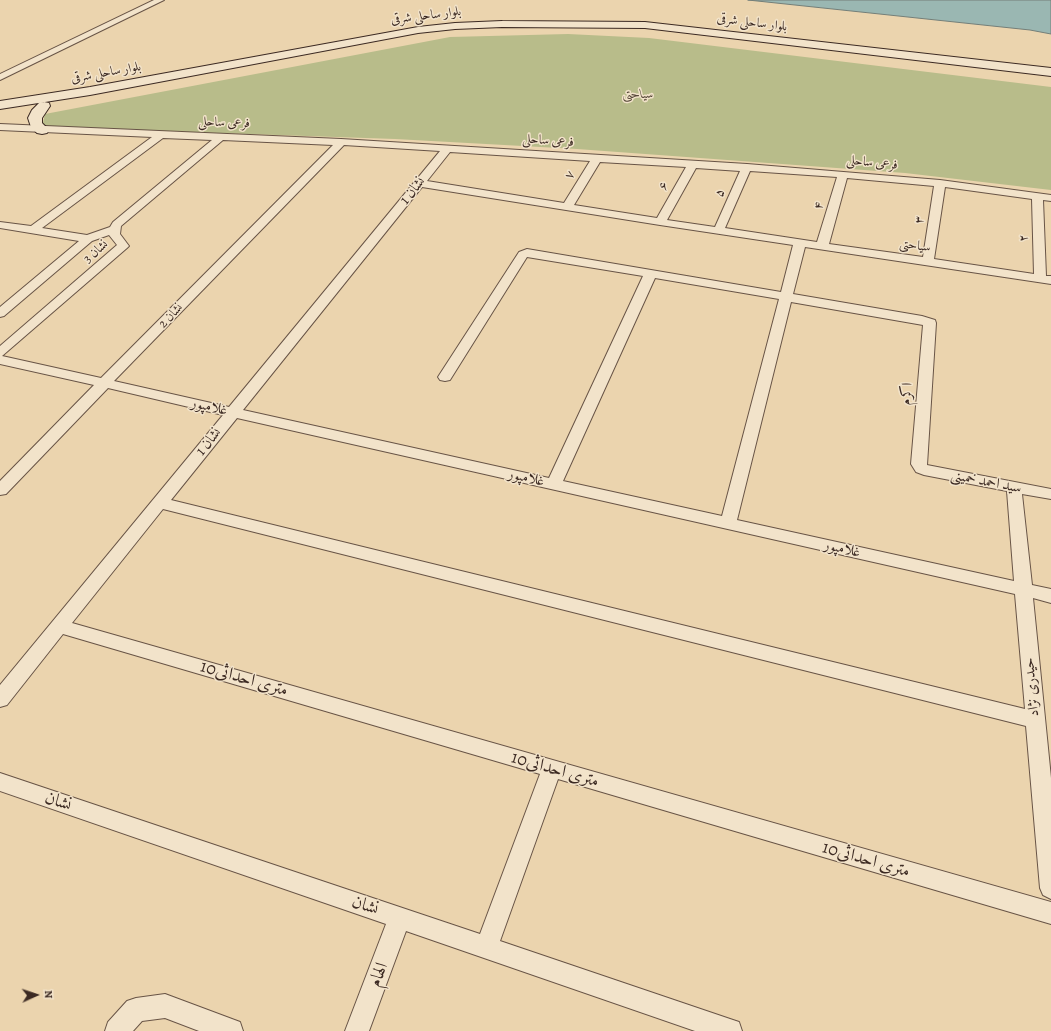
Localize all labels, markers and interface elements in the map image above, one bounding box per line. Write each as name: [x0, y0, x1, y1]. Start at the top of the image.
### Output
street label: بلوار ساحلی شرقی: [390, 4, 462, 28]
street label: بلوار ساحلی شرقی: [716, 11, 788, 35]
street label: بلوار ساحلی شرقی: [70, 59, 142, 87]
park label: سیاحتی: [622, 87, 654, 103]
street label: فرعی ساحلی: [198, 114, 250, 132]
street label: فرعی ساحلی: [522, 131, 574, 151]
street label: فرعی ساحلی: [845, 153, 899, 173]
street label: ۷: [561, 168, 579, 182]
street label: نشان 1: [396, 173, 430, 209]
street label: ۶: [655, 179, 673, 193]
street label: ۵: [711, 186, 729, 200]
street label: ۴: [810, 200, 828, 212]
street label: ۳: [912, 215, 928, 225]
street label: ۲: [1016, 234, 1032, 242]
street label: سیاحتی: [898, 236, 932, 256]
street label: نشان 3: [80, 237, 112, 267]
street label: نشان 2: [156, 300, 186, 332]
street label: اکرم: [897, 382, 917, 406]
street label: غلامپور: [189, 394, 229, 420]
street label: نشان 1: [192, 424, 226, 460]
street label: غلامپور: [506, 465, 546, 491]
street label: سید احمد خمینی: [949, 466, 1023, 498]
street label: غلامپور: [822, 536, 862, 562]
street label: 10متری احداثی: [198, 656, 290, 702]
street label: حیدری نژاد: [1020, 657, 1044, 717]
street label: 10متری احداثی: [509, 747, 601, 793]
street label: نشان: [42, 787, 74, 817]
street label: 10متری احداثی: [820, 837, 912, 883]
street label: نشان: [349, 891, 381, 921]
street label: الهام: [365, 960, 393, 990]
north arrow: [16, 975, 56, 1015]
text: N: [41, 990, 56, 999]

